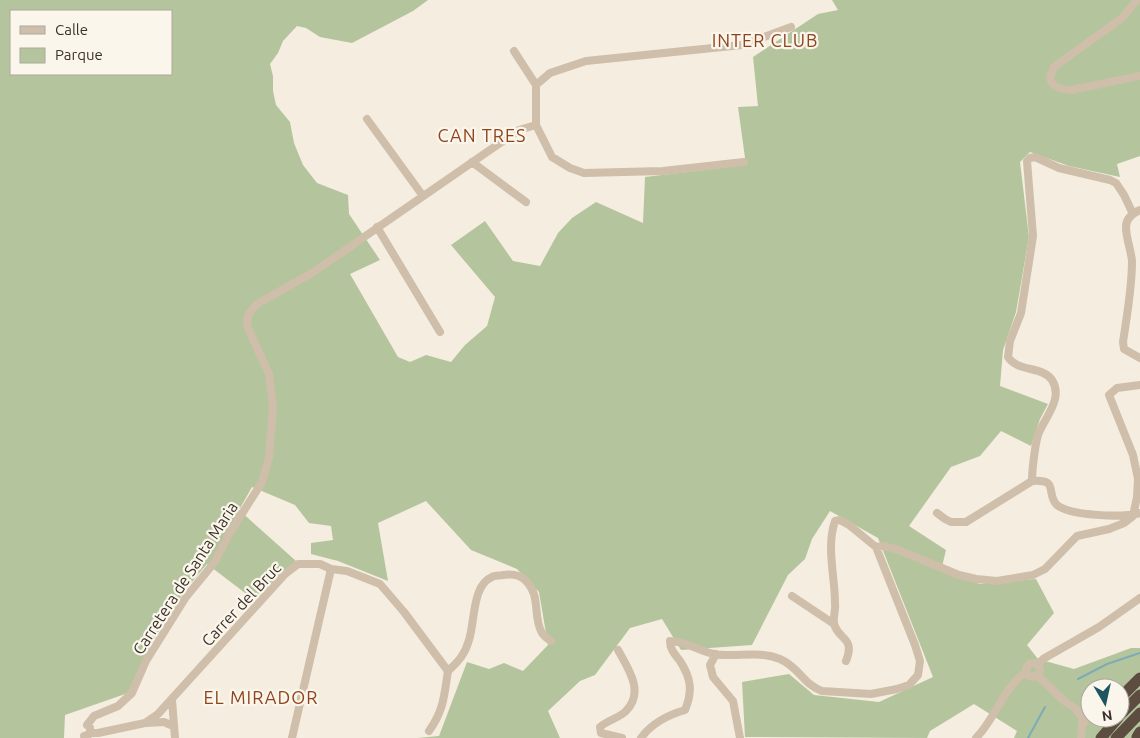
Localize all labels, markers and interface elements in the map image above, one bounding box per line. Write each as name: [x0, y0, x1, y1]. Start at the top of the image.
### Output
legend: [10, 10, 172, 75]
text: Calle: [55, 21, 88, 38]
district label: INTER CLUB: [712, 30, 818, 50]
text: Parque: [55, 46, 103, 63]
district label: CAN TRES: [438, 125, 526, 145]
street label: Carretera de Santa Maria: [129, 498, 241, 658]
street label: Carrer del Bruc: [198, 558, 285, 649]
north arrow: [1080, 678, 1130, 728]
district label: EL MIRADOR: [204, 687, 318, 707]
text: N: [1101, 707, 1113, 725]

